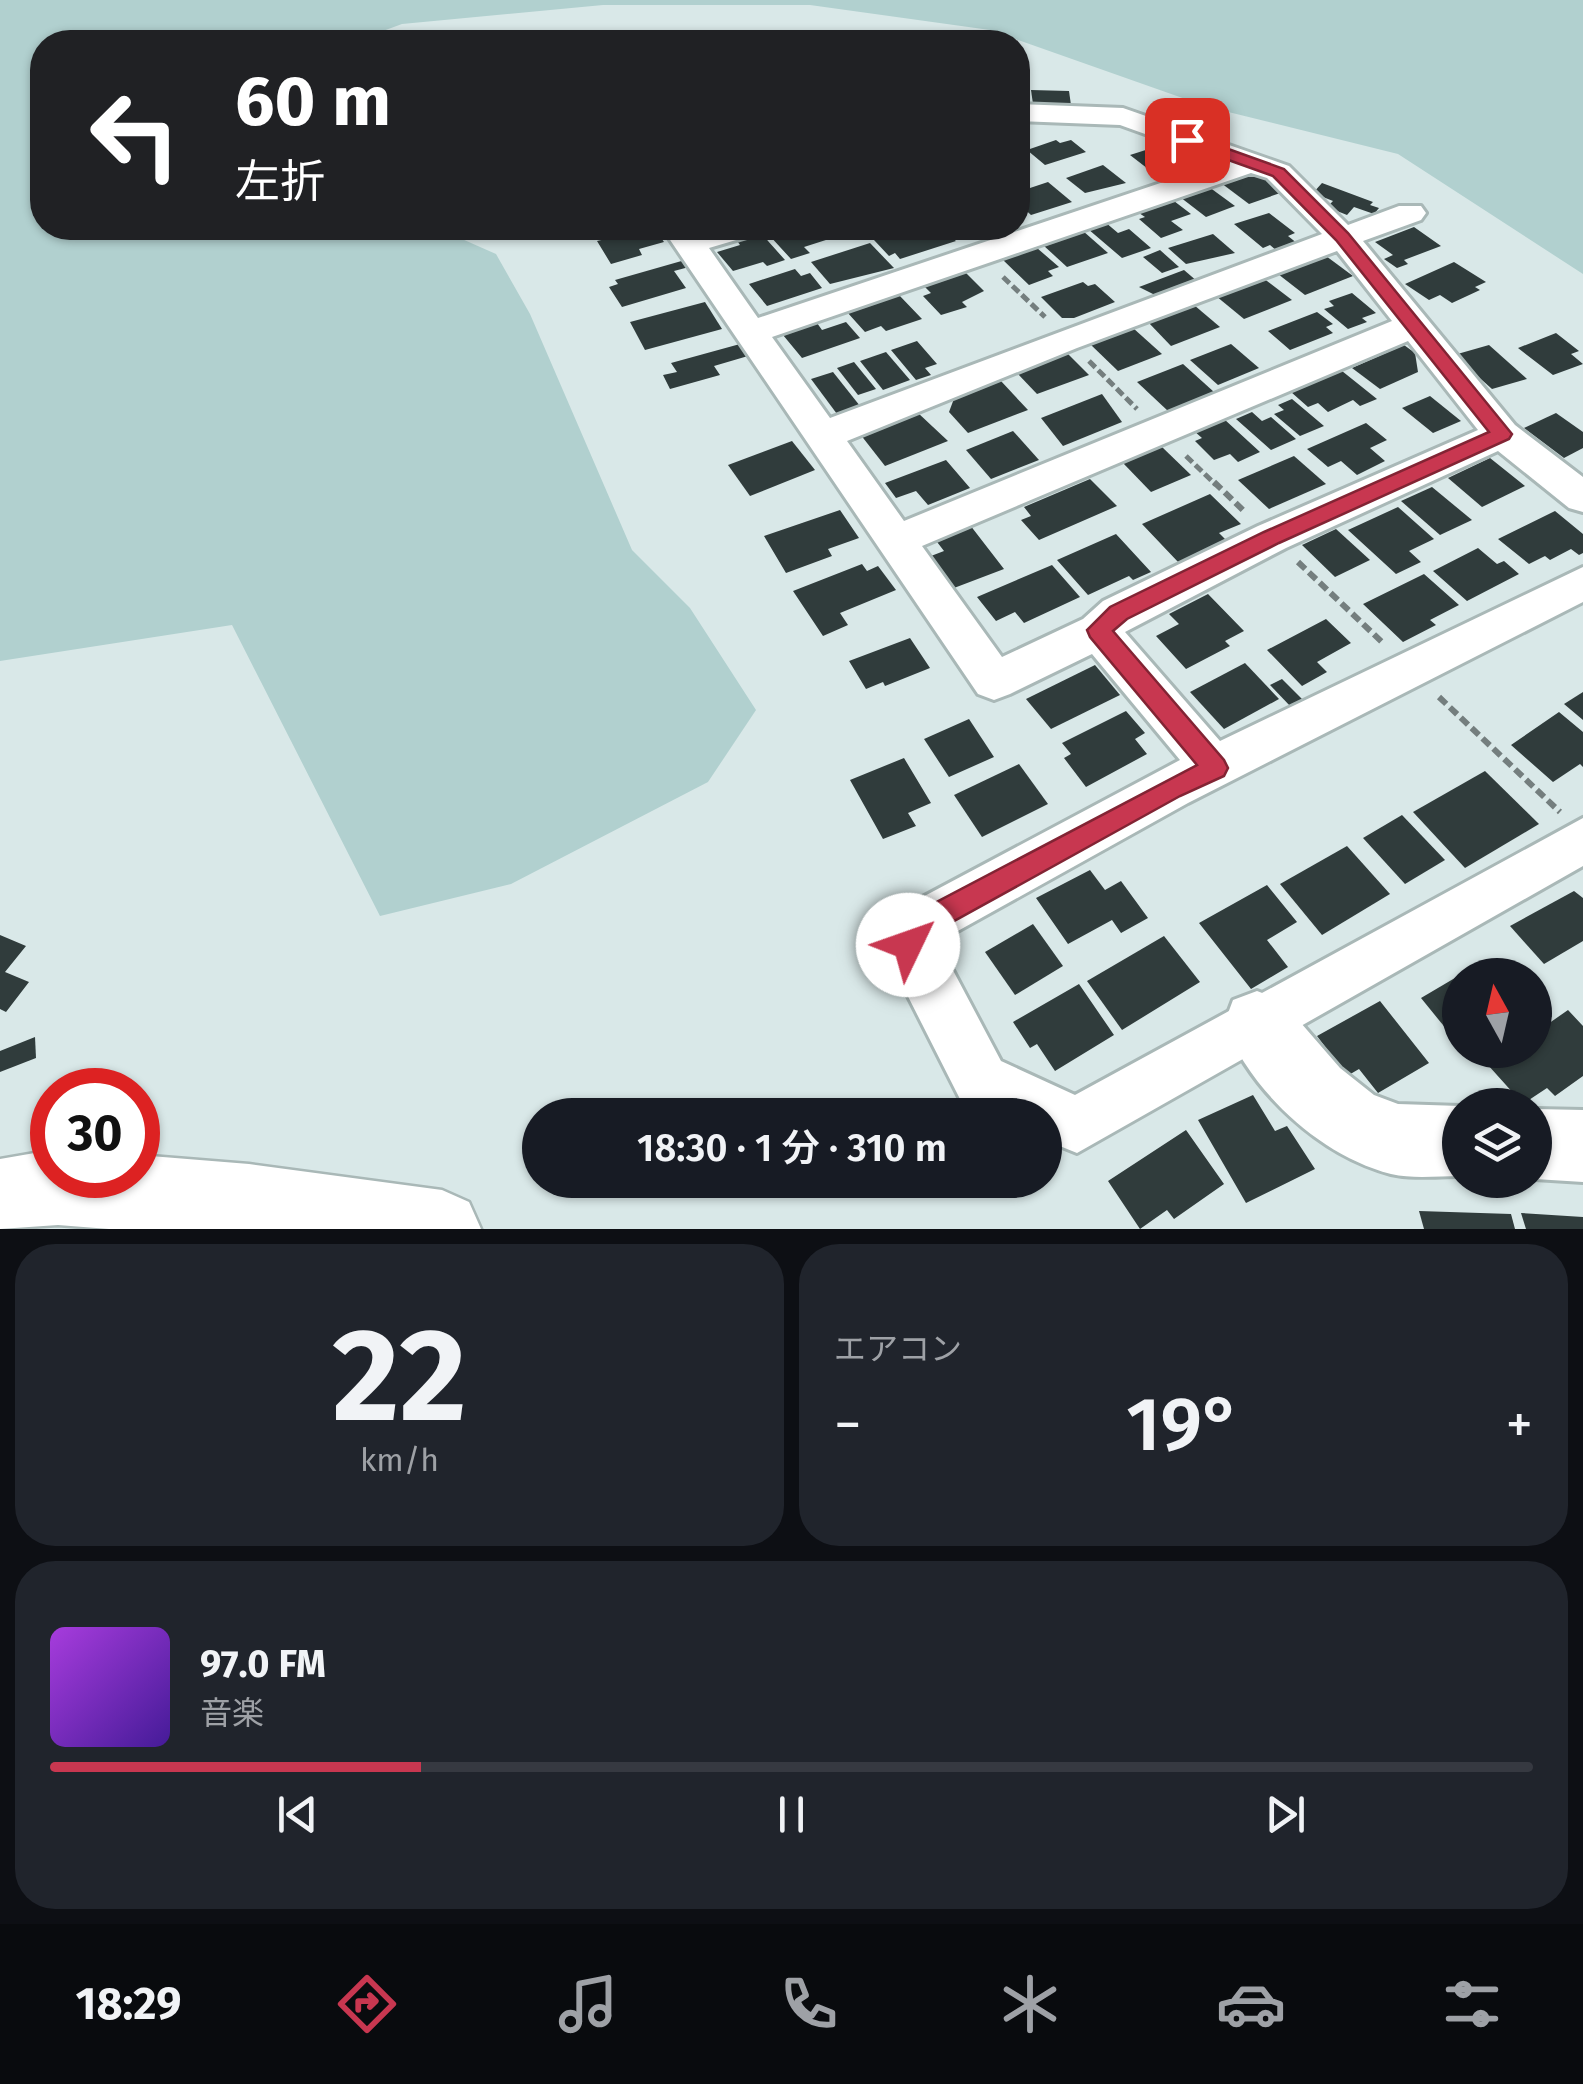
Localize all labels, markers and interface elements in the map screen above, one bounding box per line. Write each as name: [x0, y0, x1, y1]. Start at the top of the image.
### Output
text: 60 m: [235, 60, 391, 144]
icon: left: [70, 70, 200, 200]
pin: [1145, 98, 1230, 183]
icon: arrive: [1160, 113, 1215, 168]
text: 左折: [235, 155, 325, 209]
position arrow: [856, 893, 960, 997]
north arrow: [1442, 958, 1552, 1068]
map controls: [1442, 958, 1552, 1198]
speed limit sign: 30: [30, 1068, 160, 1198]
button: layers: [1442, 1088, 1552, 1198]
text: 18:30 · 1 分 · 310 m: [637, 1125, 947, 1171]
text: 22: [332, 1298, 467, 1454]
text: エアコン: [834, 1330, 962, 1368]
text: 19°: [1126, 1380, 1241, 1470]
text: −: [834, 1392, 862, 1458]
text: +: [1506, 1392, 1533, 1458]
text: km/h: [360, 1441, 439, 1479]
text: 97.0 FM: [200, 1641, 326, 1687]
text: 音楽: [200, 1694, 264, 1732]
icon: previous: [270, 1787, 325, 1842]
icon: pause: [764, 1787, 819, 1842]
icon: next: [1258, 1787, 1313, 1842]
icon: directions: [332, 1969, 402, 2039]
icon: music: [553, 1969, 623, 2039]
icon: phone: [774, 1969, 844, 2039]
icon: climate: [995, 1969, 1065, 2039]
icon: car: [1216, 1969, 1286, 2039]
icon: filters: [1437, 1969, 1507, 2039]
text: 18:29: [76, 1977, 181, 2031]

